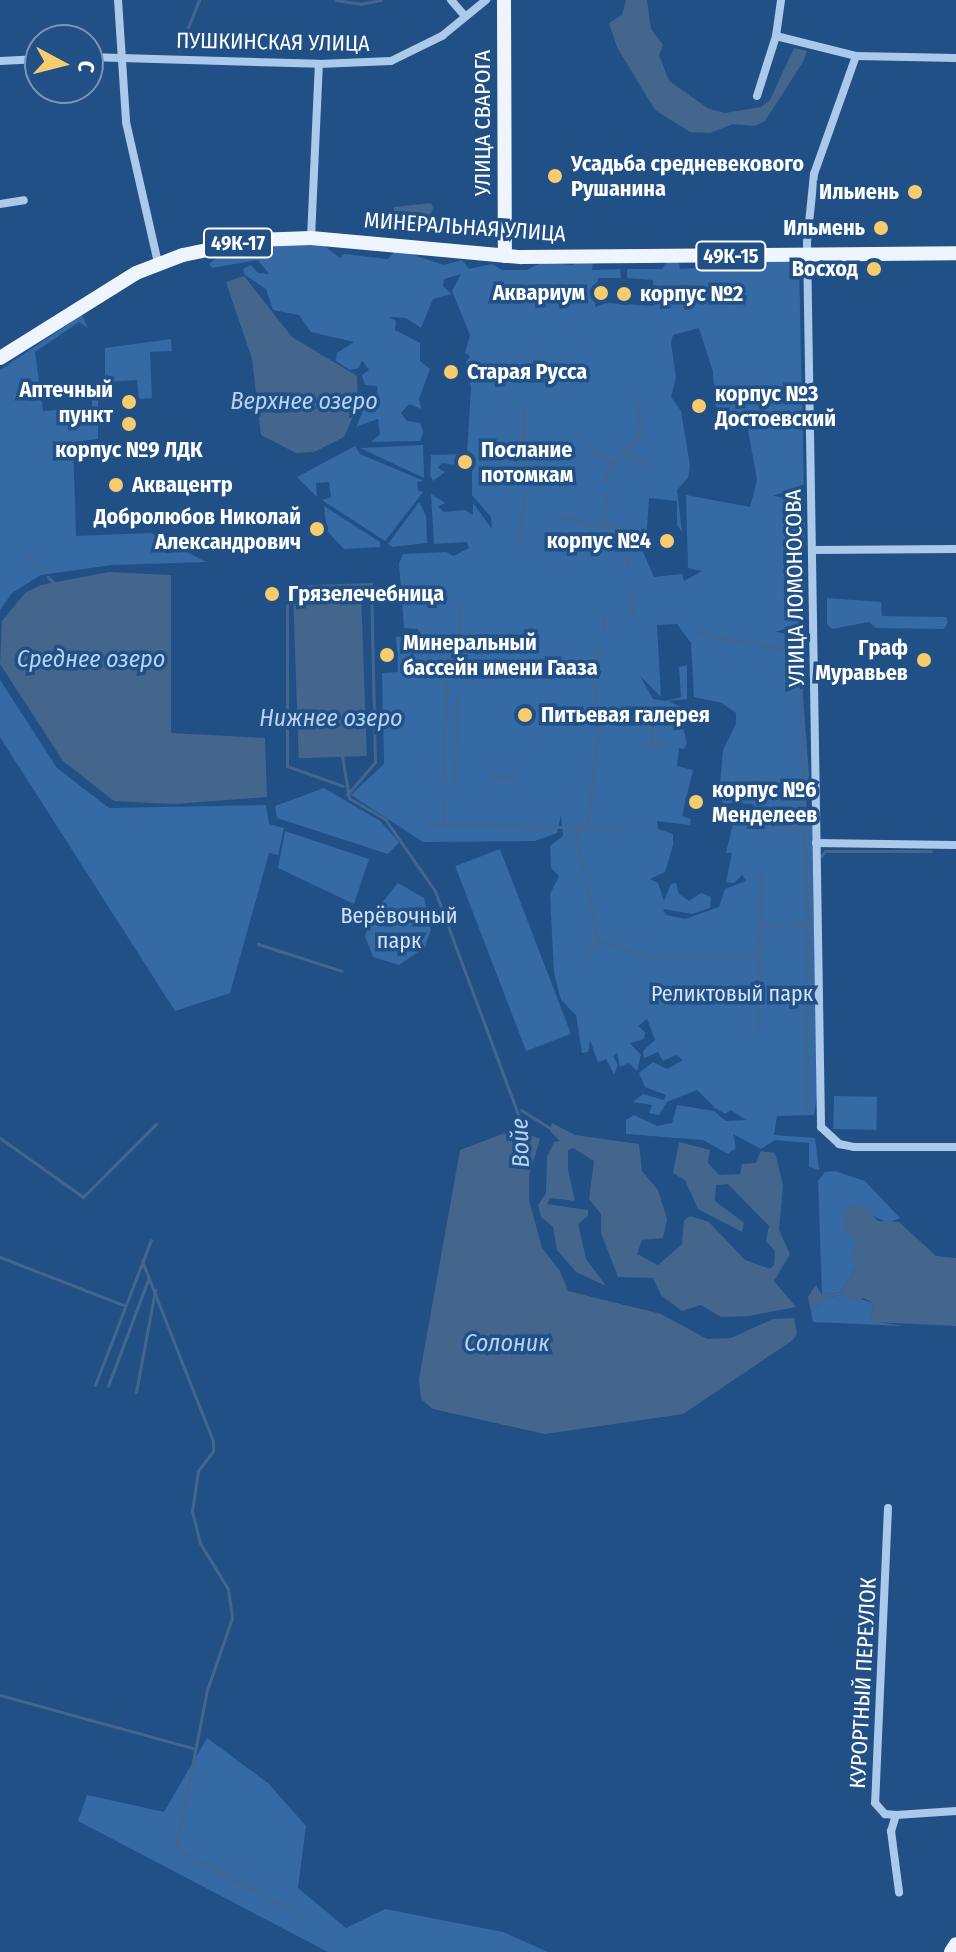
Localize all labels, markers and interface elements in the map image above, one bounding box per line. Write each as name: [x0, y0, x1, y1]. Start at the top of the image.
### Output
north arrow: [24, 24, 104, 104]
street label: ПУШКИНСКАЯ УЛИЦА: [176, 27, 370, 57]
street label: УЛИЦА СВАРОГА: [470, 50, 496, 196]
text: С: [72, 59, 100, 74]
place label: Усадьба средневекового Рушанина: [571, 150, 804, 202]
marker: Усадьба средневекового Рушанина: [546, 167, 564, 185]
place label: Ильиень: [819, 179, 899, 205]
marker: Ильиень: [906, 183, 924, 201]
street label: МИНЕРАЛЬНАЯ УЛИЦА: [363, 207, 567, 247]
place label: Ильмень: [783, 215, 865, 241]
marker: Ильмень: [872, 219, 890, 237]
road number: 49К-17: [202, 227, 274, 259]
road number: 49К-15: [695, 240, 767, 272]
place label: Восход: [792, 256, 858, 282]
marker: Восход: [865, 260, 883, 278]
place label: Аквариум: [493, 280, 585, 306]
place label: корпус №2: [640, 281, 743, 307]
marker: Аквариум: [592, 284, 610, 302]
marker: корпус №2: [615, 285, 633, 303]
place label: Старая Русса: [467, 359, 587, 385]
marker: Старая Русса: [442, 363, 460, 381]
place label: Аптечный пункт: [20, 376, 113, 428]
place label: корпус №3 Достоевский: [715, 380, 836, 432]
water label: Верхнее озеро: [230, 388, 378, 416]
marker: Аптечный пункт: [120, 393, 138, 411]
marker: корпус №3 Достоевский: [690, 397, 708, 415]
marker: корпус №9 ЛДК: [120, 415, 138, 433]
place label: Послание потомкам: [481, 436, 573, 488]
place label: корпус №9 ЛДК: [55, 437, 203, 463]
marker: Послание потомкам: [456, 453, 474, 471]
place label: Аквацентр: [132, 472, 233, 498]
marker: Аквацентр: [107, 476, 125, 494]
street label: УЛИЦА ЛОМОНОСОВА: [780, 489, 810, 687]
place label: Добролюбов Николай Александрович: [94, 503, 301, 554]
marker: Добролюбов Николай Александрович: [308, 520, 326, 538]
place label: корпус №4: [547, 528, 651, 554]
marker: корпус №4: [658, 532, 676, 550]
place label: Грязелечебница: [288, 581, 444, 607]
marker: Грязелечебница: [263, 585, 281, 603]
place label: Минеральный бассейн имени Гааза: [403, 629, 598, 680]
place label: Граф Муравьев: [815, 634, 908, 686]
water label: Среднее озеро: [17, 646, 165, 674]
marker: Минеральный бассейн имени Гааза: [378, 646, 396, 664]
marker: Граф Муравьев: [915, 651, 933, 669]
place label: Питьевая галерея: [541, 702, 710, 728]
water label: Нижнее озеро: [259, 705, 403, 733]
marker: Питьевая галерея: [516, 706, 534, 724]
place label: корпус №6 Менделеев: [712, 776, 817, 828]
marker: корпус №6 Менделеев: [687, 793, 705, 811]
park label: Верёвочный парк: [340, 902, 458, 954]
park label: Реликтовый парк: [651, 981, 813, 1007]
water label: Войе: [506, 1118, 536, 1168]
water label: Солоник: [464, 1330, 550, 1358]
street label: КУРОРТНЫЙ ПЕРЕУЛОК: [844, 1577, 882, 1789]

